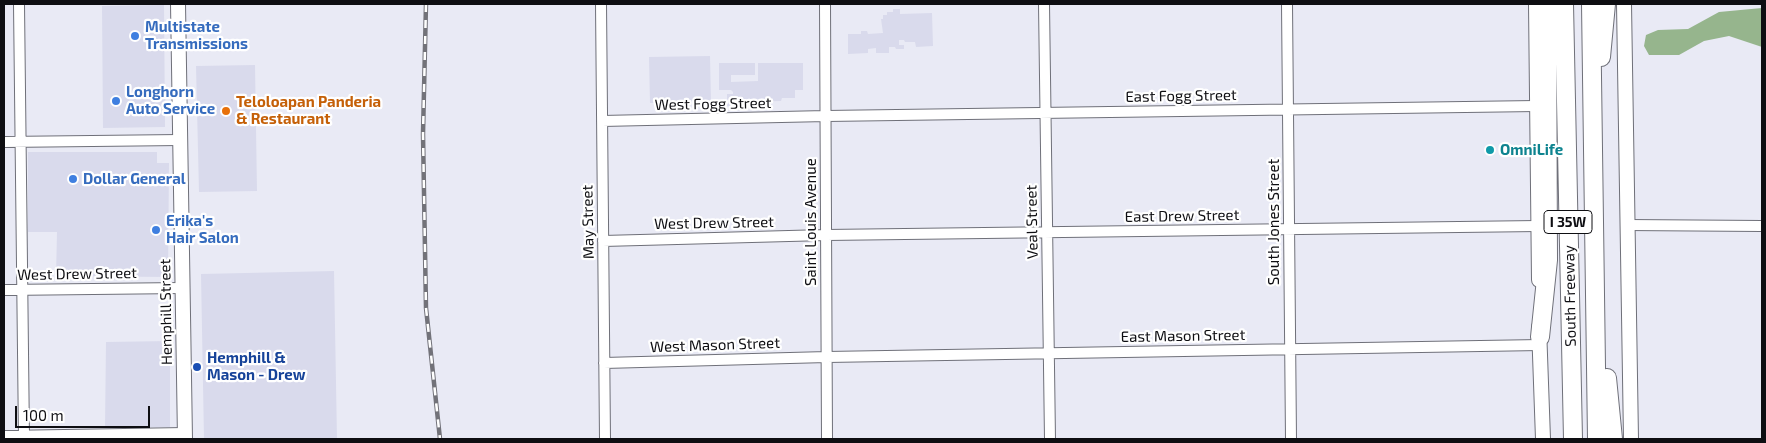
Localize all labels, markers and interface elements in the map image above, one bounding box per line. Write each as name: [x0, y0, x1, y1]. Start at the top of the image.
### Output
place label: Multistate Transmissions: [145, 18, 248, 53]
marker: Multistate Transmissions: [129, 30, 141, 42]
place label: Longhorn Auto Service: [126, 83, 215, 118]
street label: East Fogg Street: [1125, 86, 1237, 106]
place label: Teloloapan Panderia & Restaurant: [236, 93, 381, 128]
street label: West Fogg Street: [654, 94, 772, 114]
marker: Longhorn Auto Service: [110, 95, 122, 107]
marker: Teloloapan Panderia & Restaurant: [220, 105, 232, 117]
place label: OmniLife: [1500, 141, 1563, 159]
marker: OmniLife: [1484, 144, 1496, 156]
street label: Saint Louis Avenue: [802, 158, 820, 286]
street label: South Jones Street: [1265, 159, 1283, 285]
place label: Dollar General: [83, 170, 186, 188]
marker: Dollar General: [67, 173, 79, 185]
street label: May Street: [578, 185, 598, 259]
street label: Veal Street: [1022, 185, 1042, 259]
street label: East Drew Street: [1125, 206, 1239, 226]
road number: I 35W: [1544, 210, 1592, 233]
place label: Erika's Hair Salon: [166, 212, 239, 247]
street label: West Drew Street: [654, 213, 774, 233]
marker: Erika's Hair Salon: [150, 224, 162, 236]
street label: South Freeway: [1560, 245, 1580, 347]
street label: Hemphill Street: [156, 259, 176, 365]
street label: West Drew Street: [17, 264, 137, 284]
street label: East Mason Street: [1121, 326, 1245, 346]
street label: West Mason Street: [650, 334, 780, 356]
place label: Hemphill & Mason - Drew: [207, 349, 305, 384]
marker: Hemphill & Mason - Drew: [191, 361, 203, 373]
scale bar: [18, 396, 152, 428]
text: 100 m: [23, 406, 64, 424]

